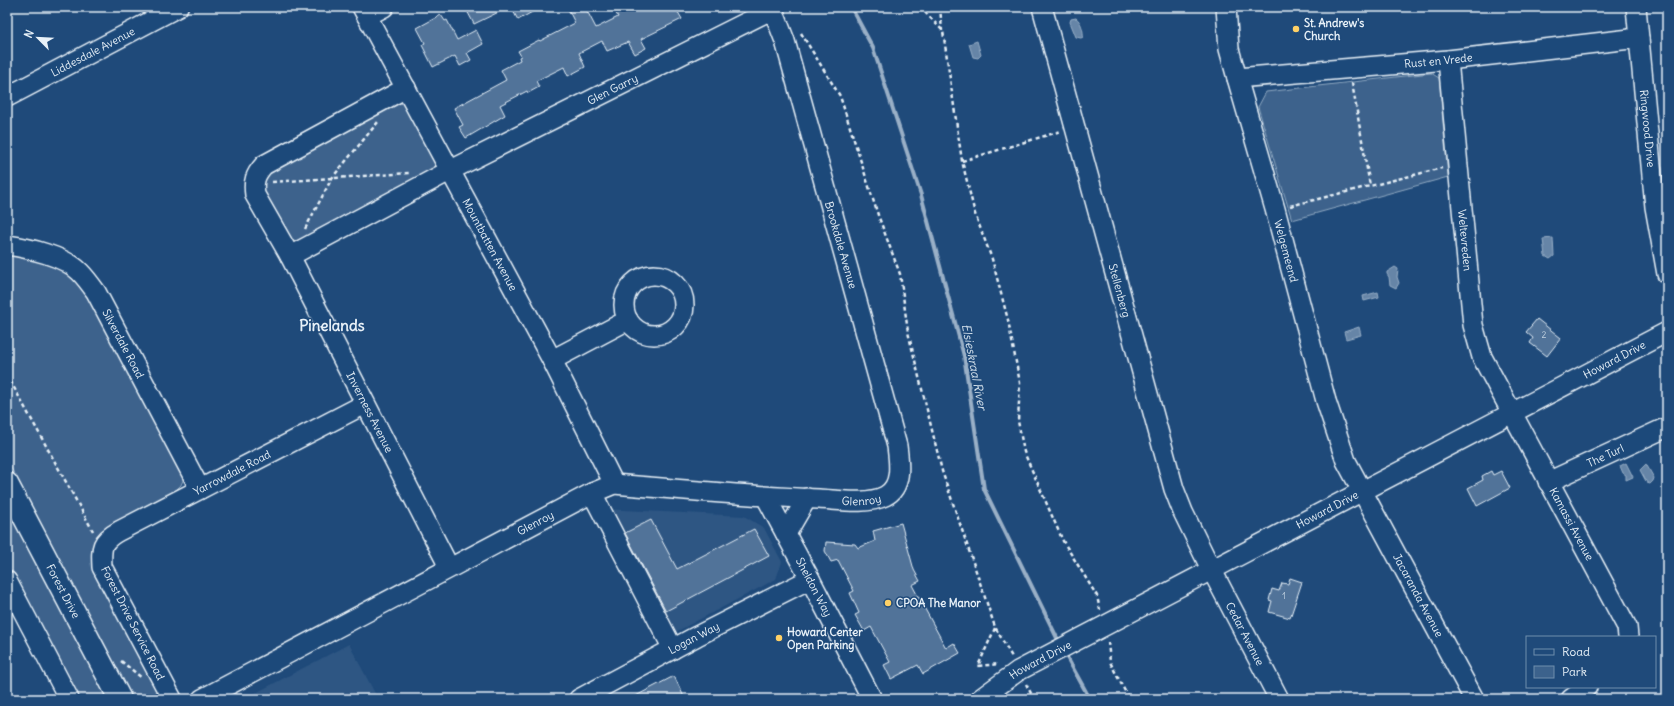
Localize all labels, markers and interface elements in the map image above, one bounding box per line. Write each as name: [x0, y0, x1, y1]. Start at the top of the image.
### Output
place label: St. Andrew's Church: [1304, 16, 1364, 43]
north arrow: [18, 18, 58, 58]
street label: Liddesdale Avenue: [48, 24, 137, 80]
marker: St. Andrew's Church: [1291, 24, 1301, 34]
text: N: [21, 28, 37, 40]
street label: Rust en Vrede: [1403, 50, 1473, 71]
street label: Glen Garry: [585, 71, 640, 108]
street label: Ringwood Drive: [1637, 89, 1658, 168]
street label: Mountbatten Avenue: [459, 196, 521, 293]
street label: Brookdale Avenue: [822, 200, 860, 290]
street label: Weltevreden: [1455, 209, 1475, 272]
street label: Welgemeend: [1271, 218, 1301, 284]
street label: Stellenberg: [1106, 262, 1134, 319]
street label: Silverdale Road: [99, 307, 148, 381]
district label: Pinelands: [299, 316, 365, 335]
water label: Elsieskraal River: [959, 323, 991, 413]
house number: 2: [1542, 329, 1547, 340]
street label: Howard Drive: [1581, 337, 1648, 382]
street label: Inverness Avenue: [343, 370, 396, 455]
street label: The Turl: [1585, 441, 1626, 470]
street label: Yarrowdale Road: [191, 447, 273, 498]
street label: Kamassi Avenue: [1546, 485, 1597, 563]
street label: Howard Drive: [1294, 487, 1361, 532]
street label: Glenroy: [841, 491, 883, 508]
street label: Glenroy: [515, 507, 556, 538]
street label: Jacaranda Avenue: [1390, 551, 1446, 640]
street label: Sheldon Way: [793, 555, 835, 619]
street label: Forest Drive: [43, 562, 83, 621]
street label: Forest Drive Service Road: [98, 564, 168, 683]
house number: 1: [1282, 590, 1286, 601]
place label: CPOA The Manor: [896, 596, 981, 610]
marker: CPOA The Manor: [883, 598, 893, 608]
street label: Cedar Avenue: [1223, 600, 1267, 668]
street label: Logan Way: [666, 619, 722, 657]
place label: Howard Center Open Parking: [787, 625, 863, 653]
marker: Howard Center Open Parking: [774, 633, 784, 643]
legend: [1526, 636, 1656, 688]
street label: Howard Drive: [1006, 637, 1074, 682]
text: Road: [1562, 644, 1590, 659]
text: Park: [1562, 664, 1587, 679]

